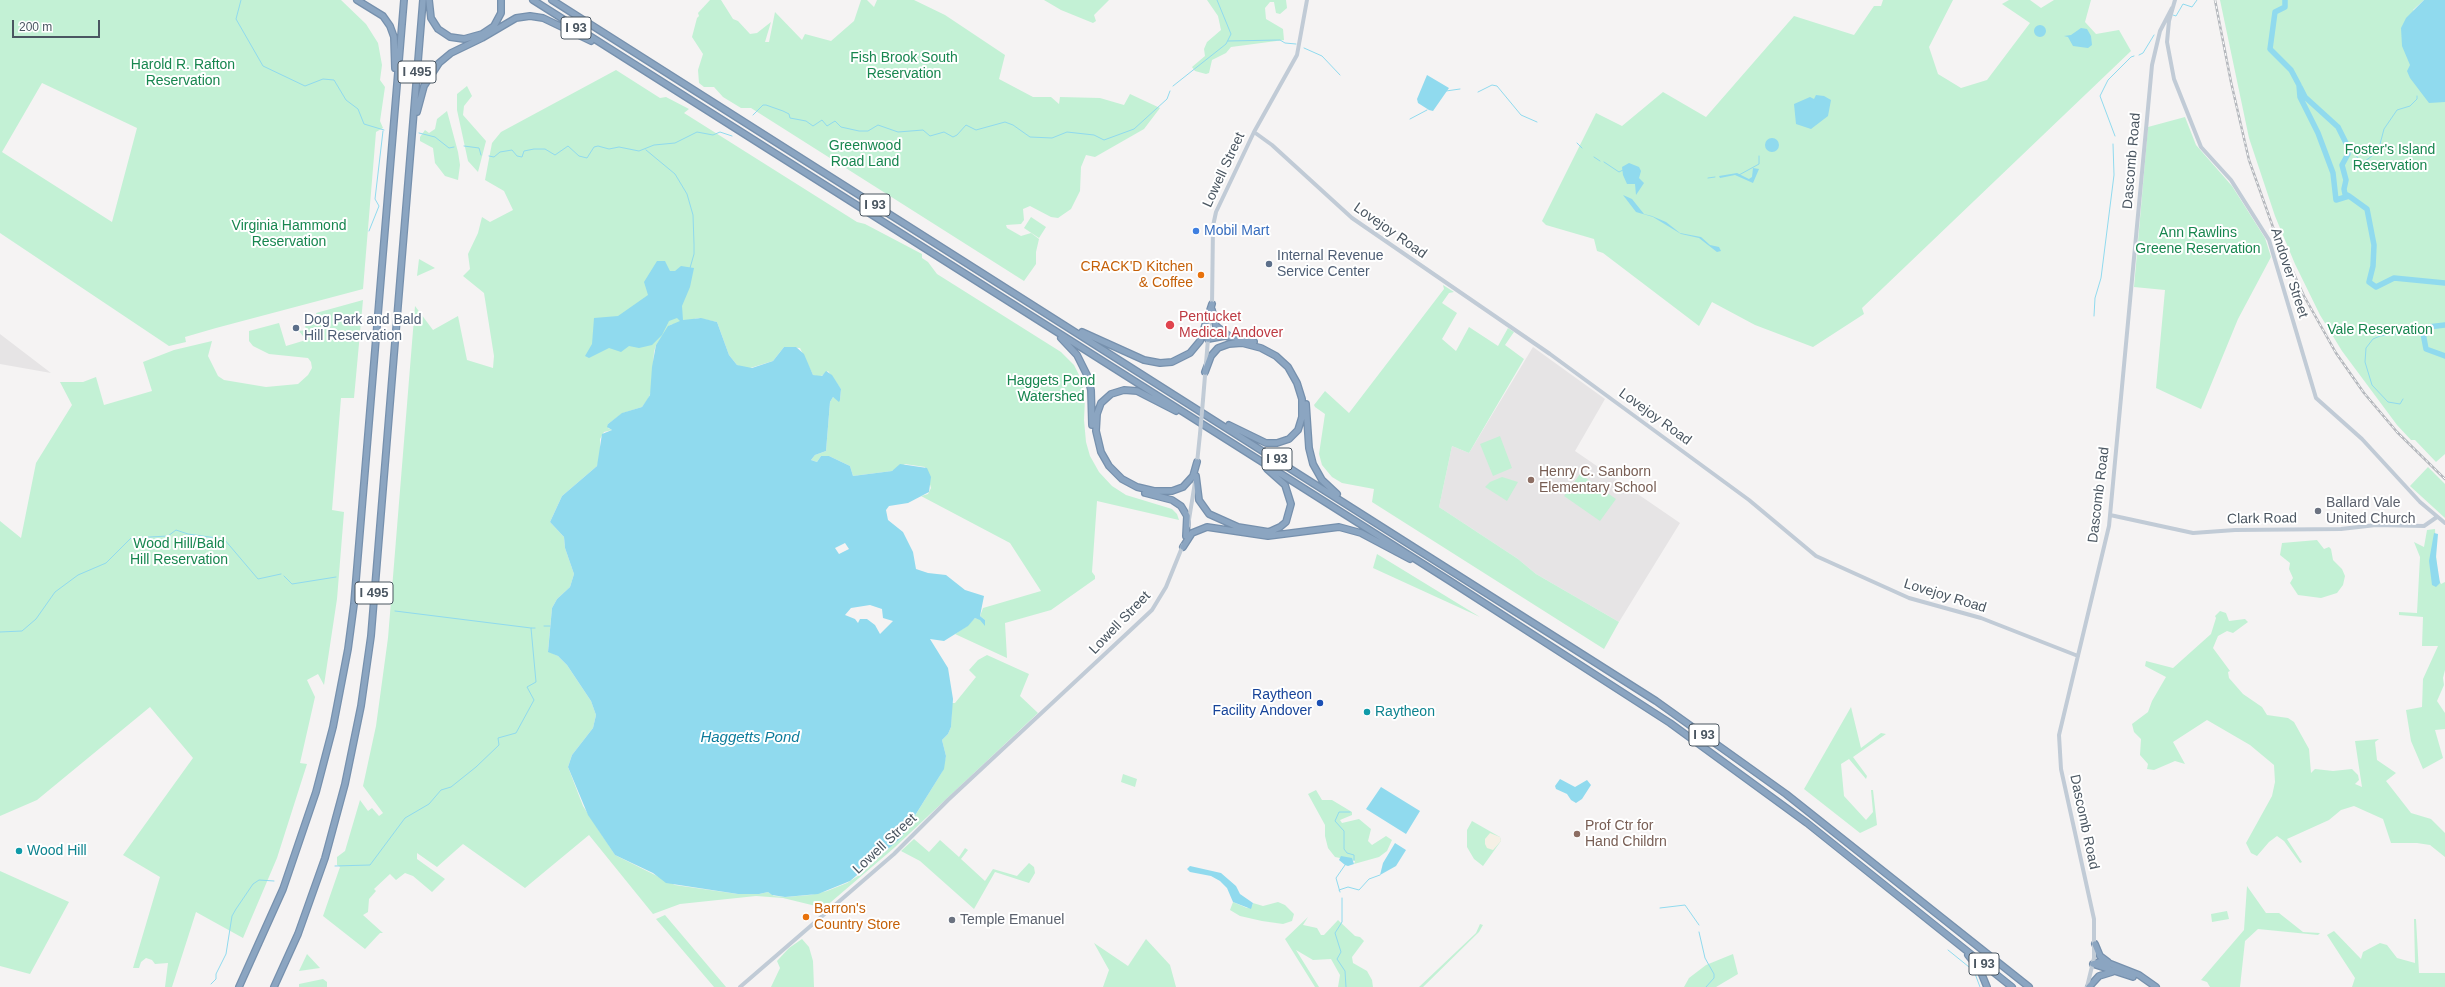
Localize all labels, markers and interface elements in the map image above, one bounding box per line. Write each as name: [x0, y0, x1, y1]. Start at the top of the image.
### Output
scale bar: [14, 12, 102, 38]
road number: I 93: [561, 17, 591, 39]
text: 200 m: [19, 20, 52, 34]
park label: Fish Brook South Reservation: [850, 50, 958, 82]
park label: Harold R. Rafton Reservation: [131, 57, 235, 90]
road number: I 495: [398, 61, 436, 83]
street label: Dascomb Road: [2119, 112, 2145, 210]
street label: Lowell Street: [1199, 130, 1249, 210]
park label: Greenwood Road Land: [829, 138, 901, 170]
park label: Foster's Island Reservation: [2345, 142, 2435, 174]
road number: I 93: [860, 194, 890, 216]
street label: Lovejoy Road: [1350, 200, 1430, 262]
park label: Virginia Hammond Reservation: [232, 218, 346, 250]
place label: Mobil Mart: [1204, 223, 1269, 239]
park label: Ann Rawlins Greene Reservation: [2135, 225, 2261, 258]
marker: Mobil Mart: [1191, 226, 1201, 236]
street label: Andover Street: [2267, 226, 2311, 320]
place label: Internal Revenue Service Center: [1277, 248, 1384, 280]
place label: CRACK'D Kitchen & Coffee: [1081, 259, 1193, 292]
marker: Internal Revenue Service Center: [1264, 259, 1274, 269]
marker: CRACK'D Kitchen & Coffee: [1196, 270, 1206, 280]
place label: Pentucket Medical Andover: [1179, 309, 1283, 342]
place label: Dog Park and Bald Hill Reservation: [304, 312, 422, 344]
marker: Pentucket Medical Andover: [1164, 319, 1176, 331]
park label: Vale Reservation: [2327, 322, 2433, 338]
marker: Dog Park and Bald Hill Reservation: [291, 323, 301, 333]
park label: Haggets Pond Watershed: [1007, 373, 1095, 406]
street label: Lovejoy Road: [1615, 385, 1695, 449]
street label: Dascomb Road: [2085, 446, 2113, 544]
road number: I 93: [1262, 448, 1292, 470]
place label: Henry C. Sanborn Elementary School: [1539, 464, 1657, 496]
marker: Henry C. Sanborn Elementary School: [1526, 475, 1536, 485]
place label: Ballard Vale United Church: [2326, 495, 2415, 528]
marker: Ballard Vale United Church: [2313, 506, 2323, 516]
street label: Clark Road: [2227, 510, 2297, 528]
park label: Wood Hill/Bald Hill Reservation: [130, 536, 228, 568]
street label: Lovejoy Road: [1902, 575, 1988, 617]
road number: I 495: [355, 582, 393, 604]
street label: Lowell Street: [1086, 588, 1154, 658]
place label: Raytheon Facility Andover: [1212, 687, 1312, 720]
marker: Raytheon Facility Andover: [1315, 698, 1325, 708]
place label: Raytheon: [1375, 704, 1435, 720]
marker: Raytheon: [1362, 707, 1372, 717]
road number: I 93: [1689, 724, 1719, 746]
water label: Haggetts Pond: [700, 729, 800, 747]
street label: Dascomb Road: [2066, 773, 2102, 871]
street label: Lowell Street: [850, 810, 920, 878]
place label: Prof Ctr for Hand Childrn: [1585, 818, 1667, 850]
marker: Prof Ctr for Hand Childrn: [1572, 829, 1582, 839]
place label: Wood Hill: [27, 843, 87, 859]
marker: Wood Hill: [14, 846, 24, 856]
place label: Barron's Country Store: [814, 901, 900, 934]
marker: Barron's Country Store: [801, 912, 811, 922]
place label: Temple Emanuel: [960, 912, 1064, 928]
marker: Temple Emanuel: [947, 915, 957, 925]
road number: I 93: [1969, 953, 1999, 975]

